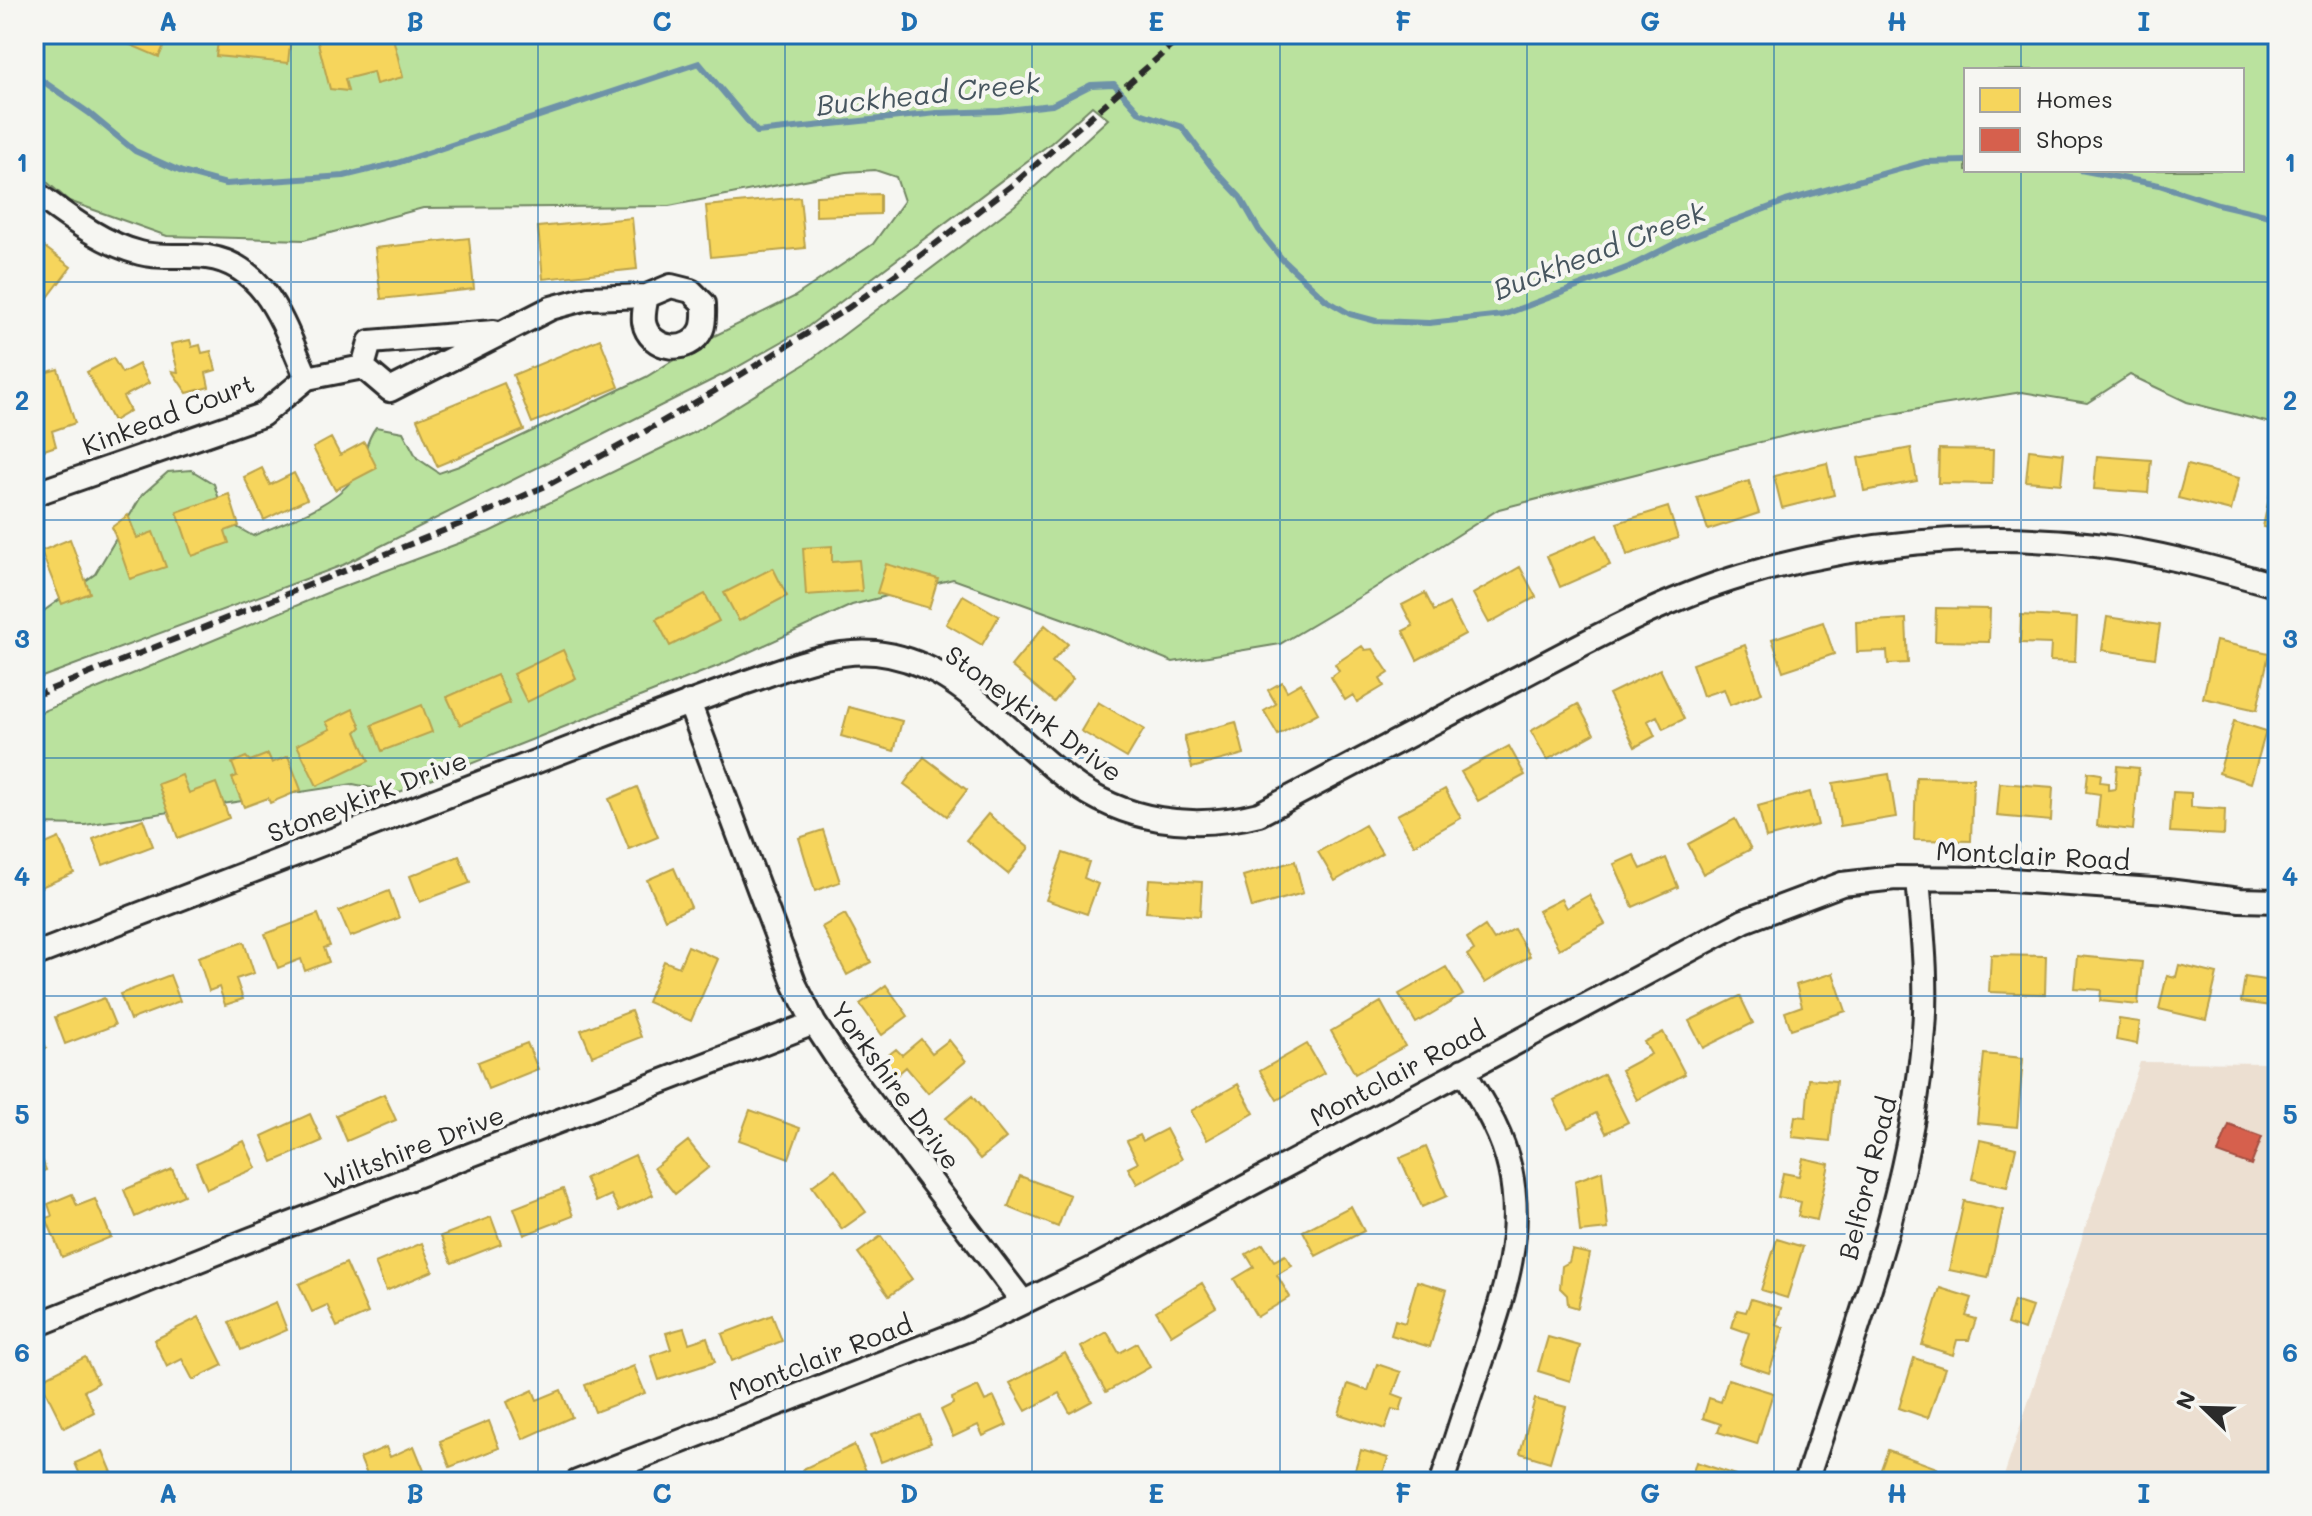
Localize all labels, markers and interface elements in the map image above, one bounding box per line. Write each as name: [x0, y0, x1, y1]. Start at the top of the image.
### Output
text: A: [159, 4, 177, 38]
text: B: [406, 4, 424, 38]
text: C: [652, 4, 672, 38]
text: D: [900, 4, 918, 38]
text: E: [1148, 4, 1164, 38]
text: F: [1395, 4, 1411, 38]
text: G: [1640, 4, 1660, 38]
text: H: [1887, 4, 1907, 38]
text: I: [2137, 4, 2151, 38]
water label: Buckhead Creek: [814, 63, 1043, 123]
legend: [1964, 68, 2244, 172]
text: Homes: [2036, 83, 2113, 114]
text: Shops: [2036, 123, 2104, 154]
text: 1: [16, 145, 28, 179]
text: 1: [2284, 145, 2296, 179]
water label: Buckhead Creek: [1488, 192, 1711, 307]
street label: Kinkead Court: [77, 366, 259, 462]
text: 2: [15, 383, 29, 417]
text: 2: [2283, 383, 2297, 417]
text: 3: [14, 621, 30, 655]
text: 3: [2282, 621, 2298, 655]
street label: Stoneykirk Drive: [939, 637, 1129, 789]
street label: Stoneykirk Drive: [262, 742, 472, 850]
street label: Montclair Road: [1935, 833, 2131, 877]
text: 4: [14, 859, 30, 893]
text: 4: [2282, 859, 2298, 893]
street label: Yorkshire Drive: [823, 994, 969, 1176]
street label: Montclair Road: [1303, 1012, 1491, 1134]
street label: Belford Road: [1830, 1093, 1904, 1263]
text: 5: [14, 1097, 30, 1131]
street label: Wiltshire Drive: [319, 1097, 509, 1197]
text: 5: [2282, 1097, 2298, 1131]
street label: Montclair Road: [723, 1306, 917, 1408]
text: 6: [14, 1335, 30, 1369]
text: 6: [2282, 1335, 2298, 1369]
north arrow: [2164, 1368, 2244, 1448]
text: N: [2169, 1387, 2202, 1413]
text: A: [159, 1476, 177, 1510]
text: B: [406, 1476, 424, 1510]
text: C: [652, 1476, 672, 1510]
text: D: [900, 1476, 918, 1510]
text: E: [1148, 1476, 1164, 1510]
text: F: [1395, 1476, 1411, 1510]
text: G: [1640, 1476, 1660, 1510]
text: H: [1887, 1476, 1907, 1510]
text: I: [2137, 1476, 2151, 1510]

